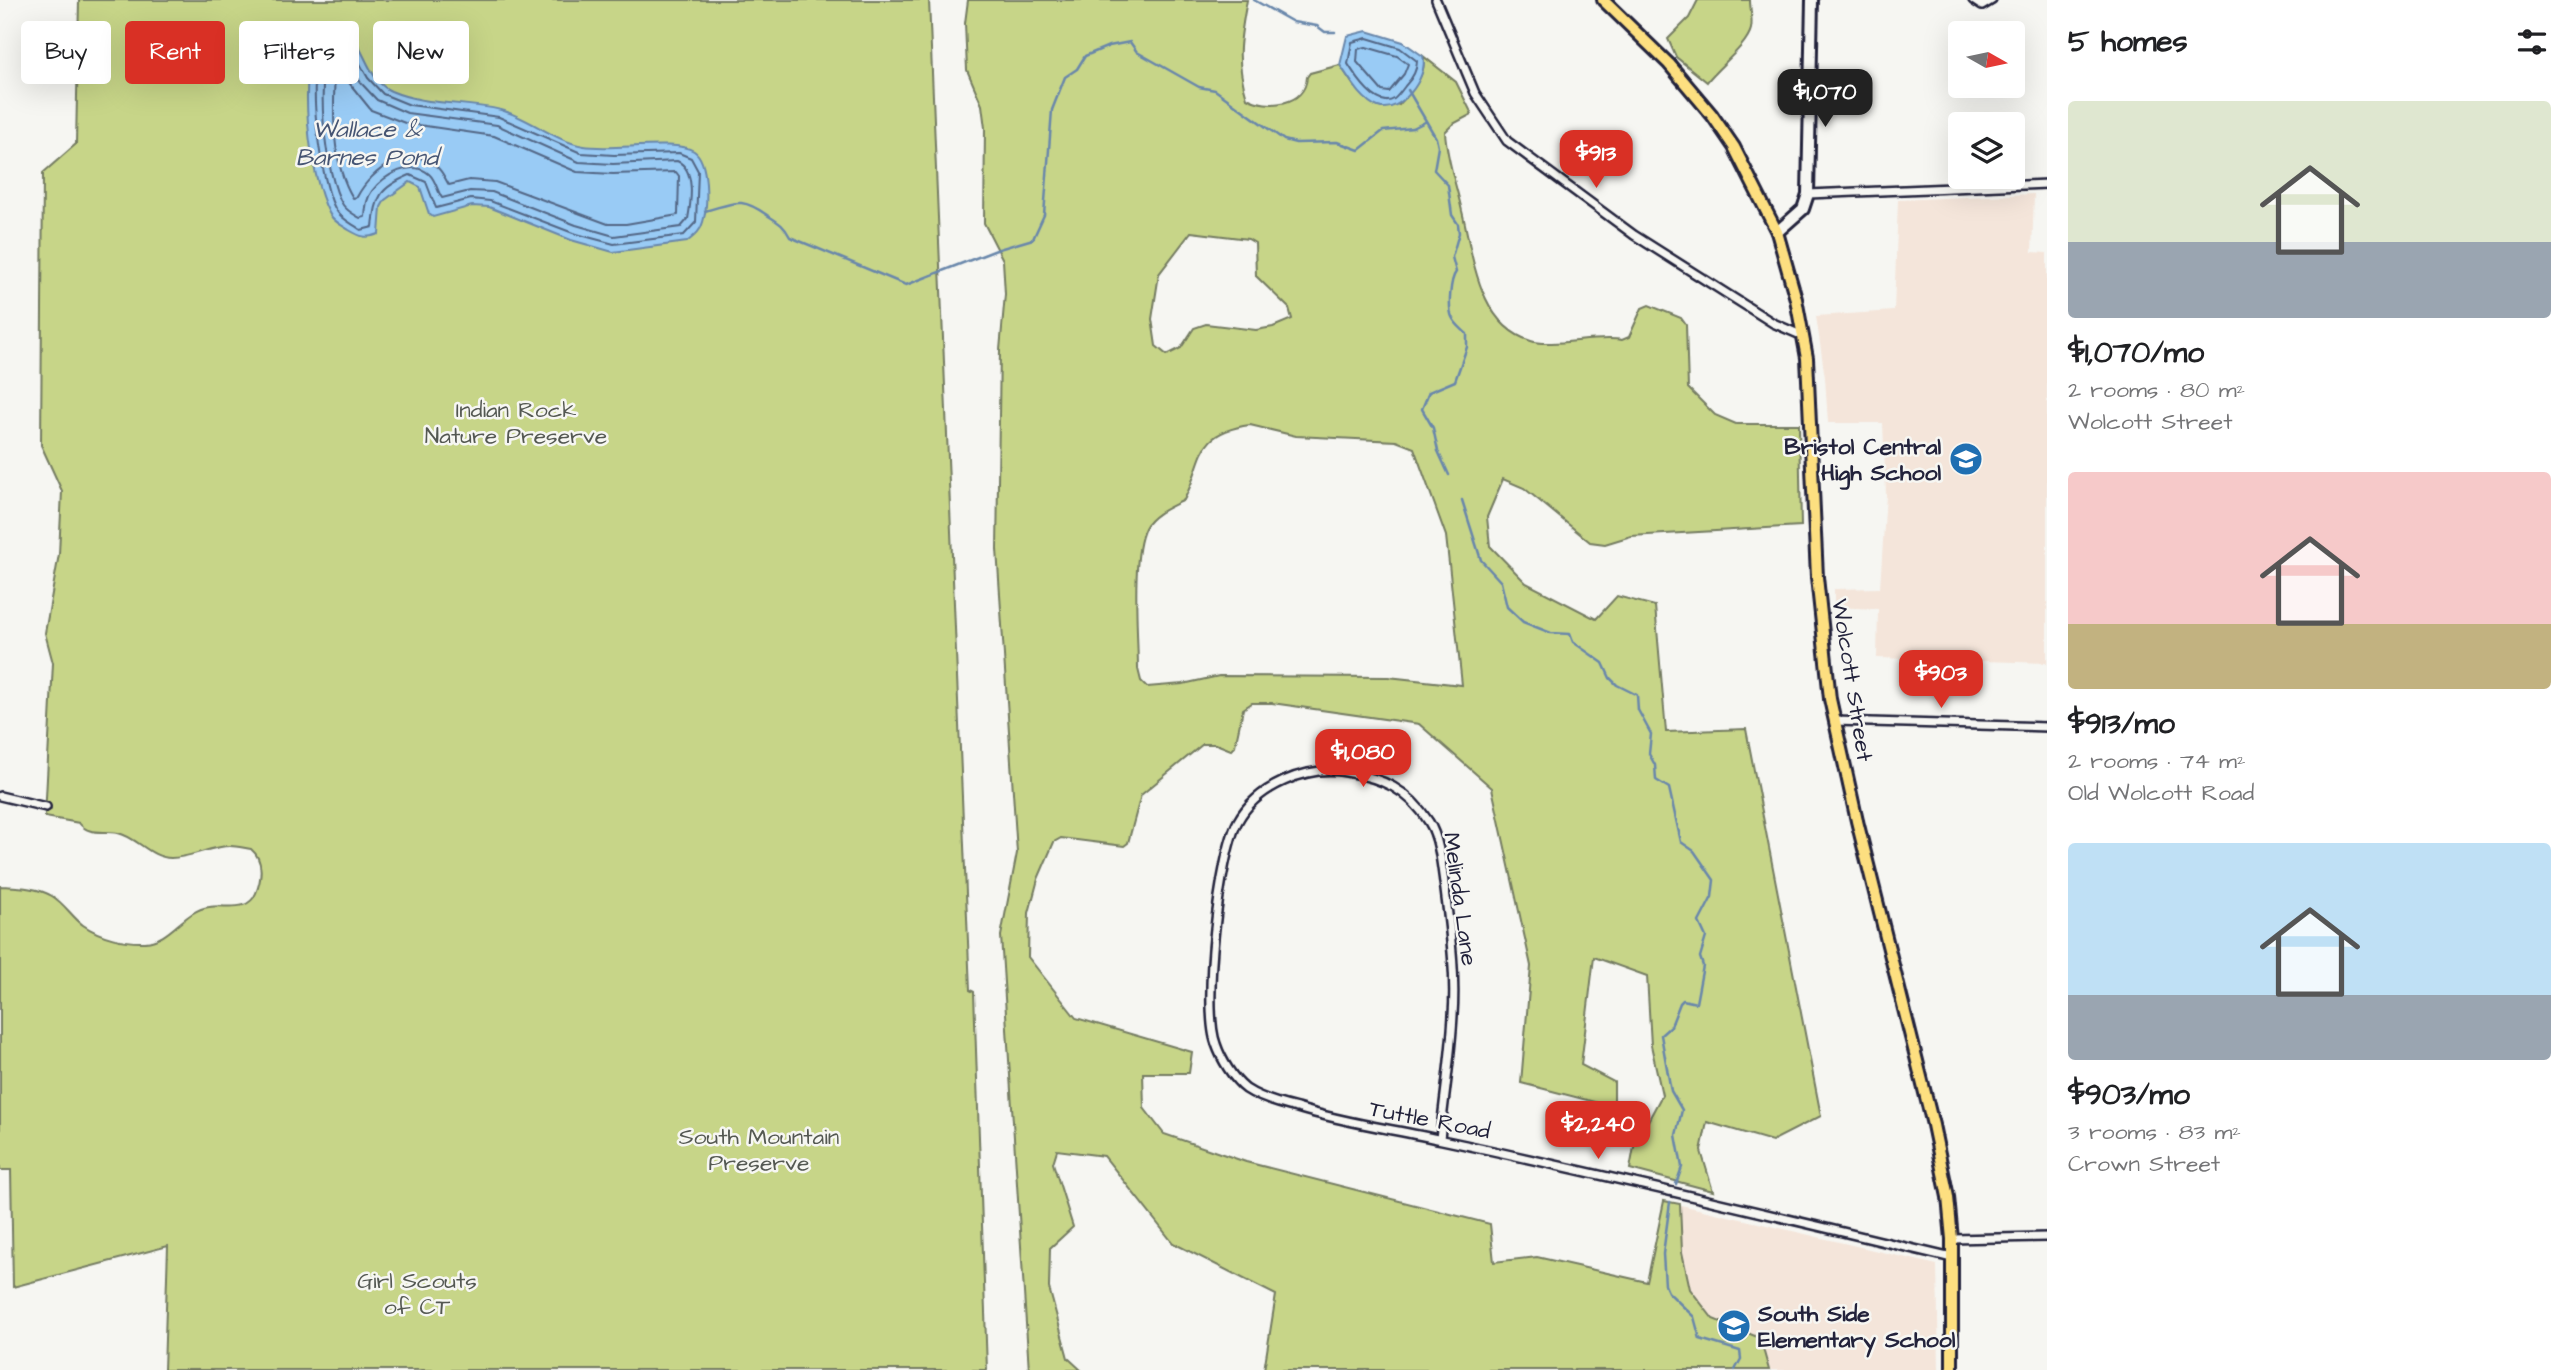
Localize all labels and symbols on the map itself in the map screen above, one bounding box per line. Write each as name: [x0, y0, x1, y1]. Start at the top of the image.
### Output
north arrow: [1948, 21, 2025, 98]
pin: $1,070: [1768, 69, 1882, 129]
water label: Wallace & Barnes Pond: [296, 113, 443, 175]
pin: $913: [1555, 130, 1637, 190]
park label: Indian Rock Nature Preserve: [425, 394, 607, 452]
place label: Bristol Central High School: [1784, 431, 1941, 490]
school or university icon: Bristol Central High School: [1947, 440, 1985, 478]
street label: Wolcott Street: [1823, 596, 1881, 765]
pin: $903: [1900, 650, 1982, 710]
pin: $1,080: [1306, 730, 1420, 789]
street label: Melinda Lane: [1435, 830, 1485, 968]
street label: Tuttle Road: [1367, 1093, 1493, 1147]
pin: $2,240: [1541, 1102, 1655, 1161]
park label: South Mountain Preserve: [679, 1121, 839, 1179]
park label: Girl Scouts of CT: [357, 1265, 477, 1323]
place label: South Side Elementary School: [1757, 1298, 1956, 1358]
school or university icon: South Side Elementary School: [1715, 1307, 1753, 1345]

